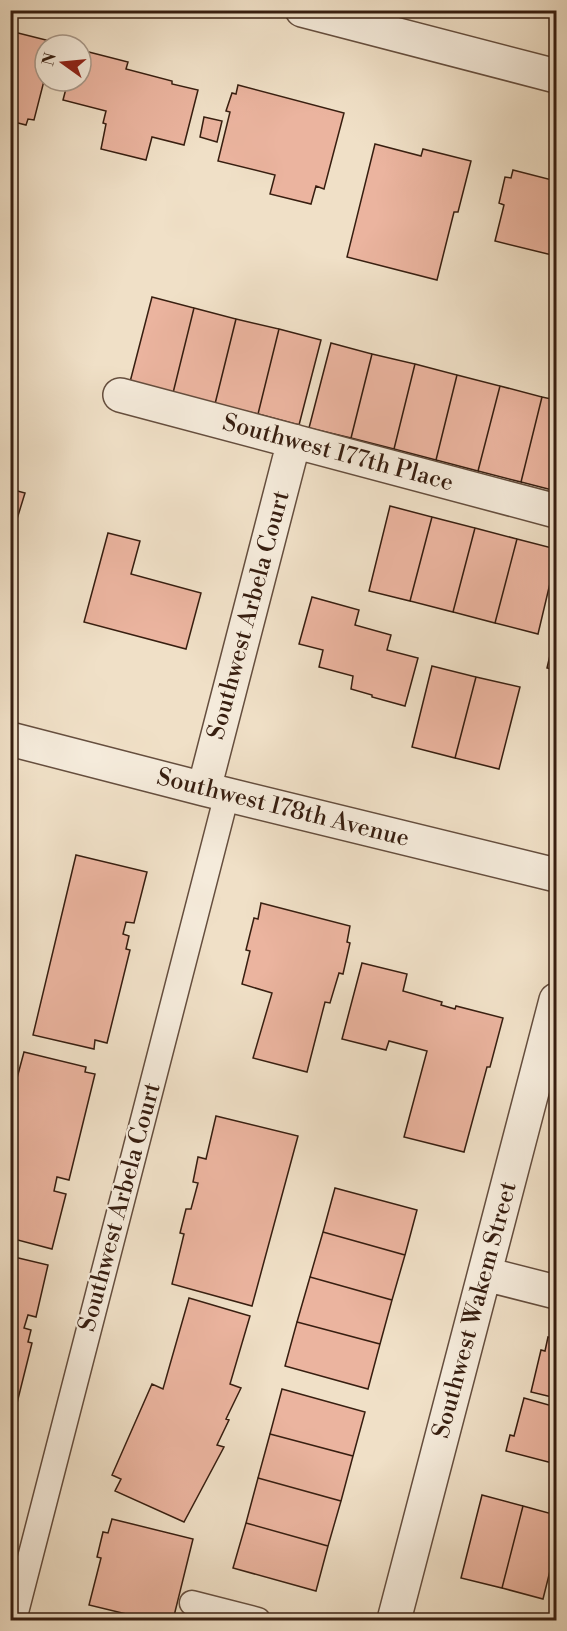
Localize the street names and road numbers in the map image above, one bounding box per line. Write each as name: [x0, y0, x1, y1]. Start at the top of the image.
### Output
street label: Southwest 177th Place: [219, 408, 457, 498]
street label: Southwest Arbela Court: [201, 487, 297, 743]
street label: Southwest 178th Avenue: [154, 762, 412, 854]
street label: Southwest Arbela Court: [72, 1079, 168, 1335]
street label: Southwest Wakem Street: [426, 1178, 524, 1442]

